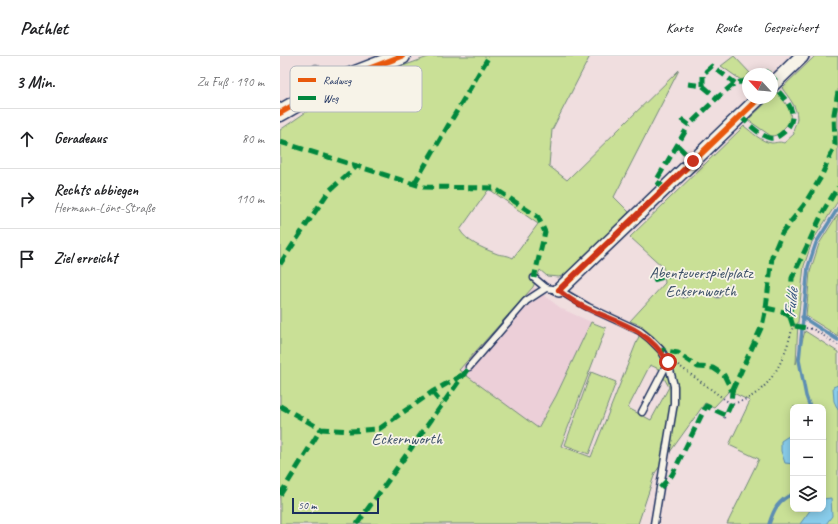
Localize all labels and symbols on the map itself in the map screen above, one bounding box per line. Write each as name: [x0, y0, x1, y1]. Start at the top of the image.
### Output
legend: [290, 66, 422, 112]
north arrow: [742, 68, 778, 104]
text: Radweg: [323, 73, 352, 87]
text: Weg: [323, 91, 340, 105]
route end: [684, 152, 702, 170]
park label: Abenteuerspielplatz Eckernworth: [649, 263, 755, 301]
water label: Fulde: [779, 285, 803, 318]
route start: [659, 353, 677, 371]
park label: Eckernworth: [372, 429, 443, 449]
scale bar: [292, 496, 379, 515]

